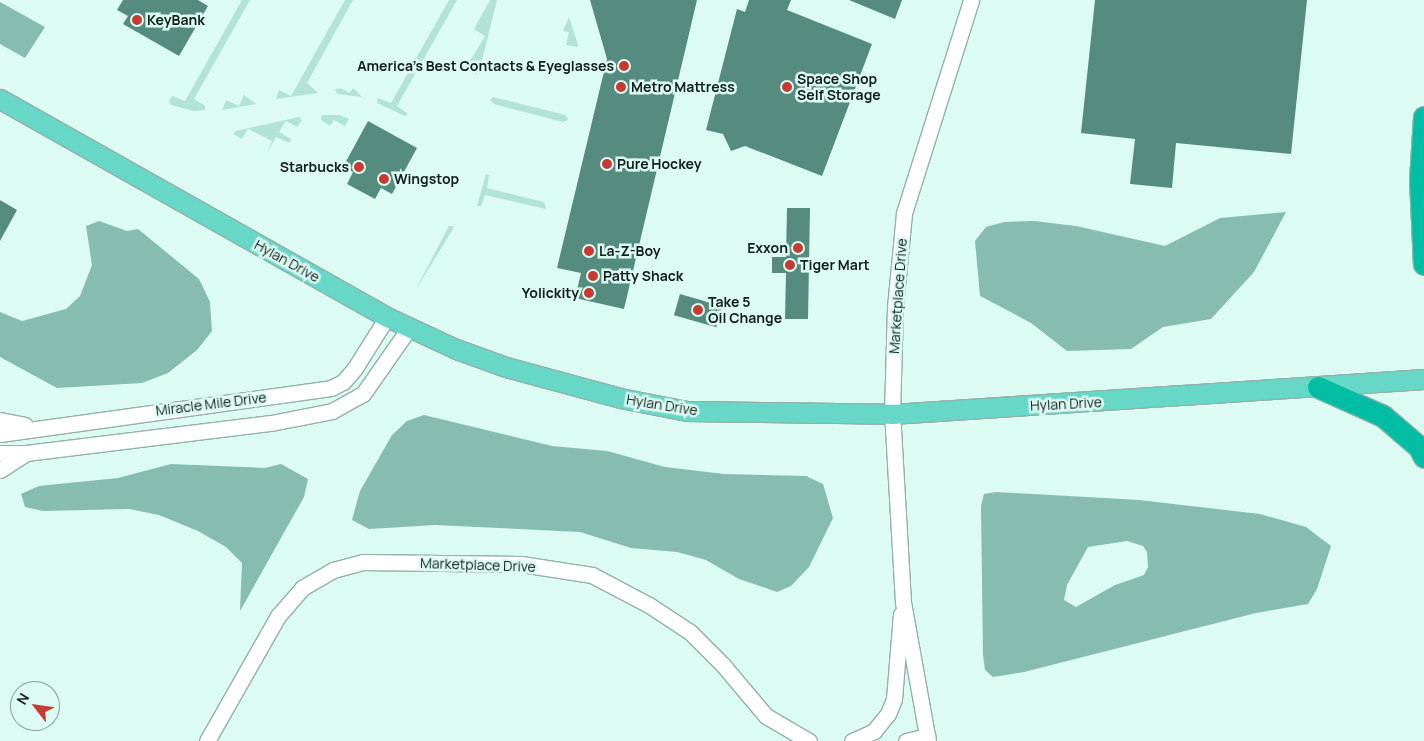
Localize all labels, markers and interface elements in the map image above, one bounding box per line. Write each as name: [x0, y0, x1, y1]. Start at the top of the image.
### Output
place label: KeyBank: [147, 12, 205, 28]
marker: KeyBank: [131, 14, 143, 26]
place label: America's Best Contacts & Eyeglasses: [357, 58, 614, 74]
marker: America's Best Contacts & Eyeglasses: [618, 60, 630, 72]
place label: Space Shop Self Storage: [797, 71, 881, 104]
place label: Metro Mattress: [631, 79, 735, 95]
marker: Metro Mattress: [615, 81, 627, 93]
marker: Space Shop Self Storage: [781, 81, 793, 93]
place label: Pure Hockey: [617, 156, 702, 172]
marker: Pure Hockey: [601, 158, 613, 170]
place label: Starbucks: [280, 159, 349, 175]
marker: Starbucks: [353, 161, 365, 173]
place label: Wingstop: [394, 171, 459, 187]
marker: Wingstop: [378, 173, 390, 185]
street label: Hylan Drive: [252, 236, 322, 286]
street label: Marketplace Drive: [886, 238, 910, 354]
place label: Exxon: [747, 240, 788, 256]
marker: Exxon: [792, 242, 804, 254]
place label: La-Z-Boy: [599, 243, 661, 259]
marker: La-Z-Boy: [583, 245, 595, 257]
place label: Tiger Mart: [800, 257, 870, 273]
marker: Tiger Mart: [784, 259, 796, 271]
place label: Patty Shack: [603, 268, 683, 284]
marker: Patty Shack: [587, 270, 599, 282]
place label: Yolickity: [522, 285, 579, 301]
marker: Yolickity: [583, 287, 595, 299]
place label: Take 5 Oil Change: [708, 294, 782, 326]
marker: Take 5 Oil Change: [692, 304, 704, 316]
street label: Miracle Mile Drive: [155, 389, 267, 419]
street label: Hylan Drive: [625, 391, 699, 419]
street label: Hylan Drive: [1030, 394, 1102, 414]
street label: Marketplace Drive: [420, 555, 536, 575]
north arrow: [10, 681, 60, 731]
text: N: [12, 690, 33, 708]

